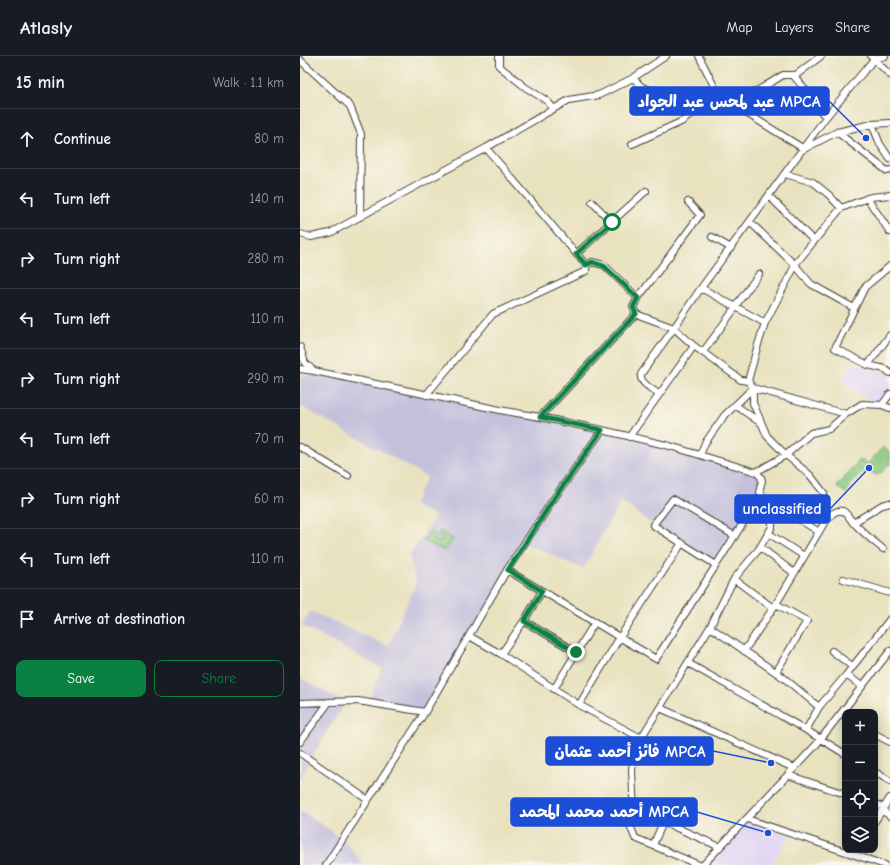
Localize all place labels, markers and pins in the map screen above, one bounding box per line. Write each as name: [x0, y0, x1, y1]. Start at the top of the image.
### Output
callout: عبد لمحس عبد الجواد MPCA: [630, 87, 829, 115]
callout: unclassified: [735, 495, 830, 523]
callout: فائز أحمد عثمان MPCA: [546, 737, 713, 765]
callout: أحمد محمد المحمد MPCA: [511, 798, 697, 826]

